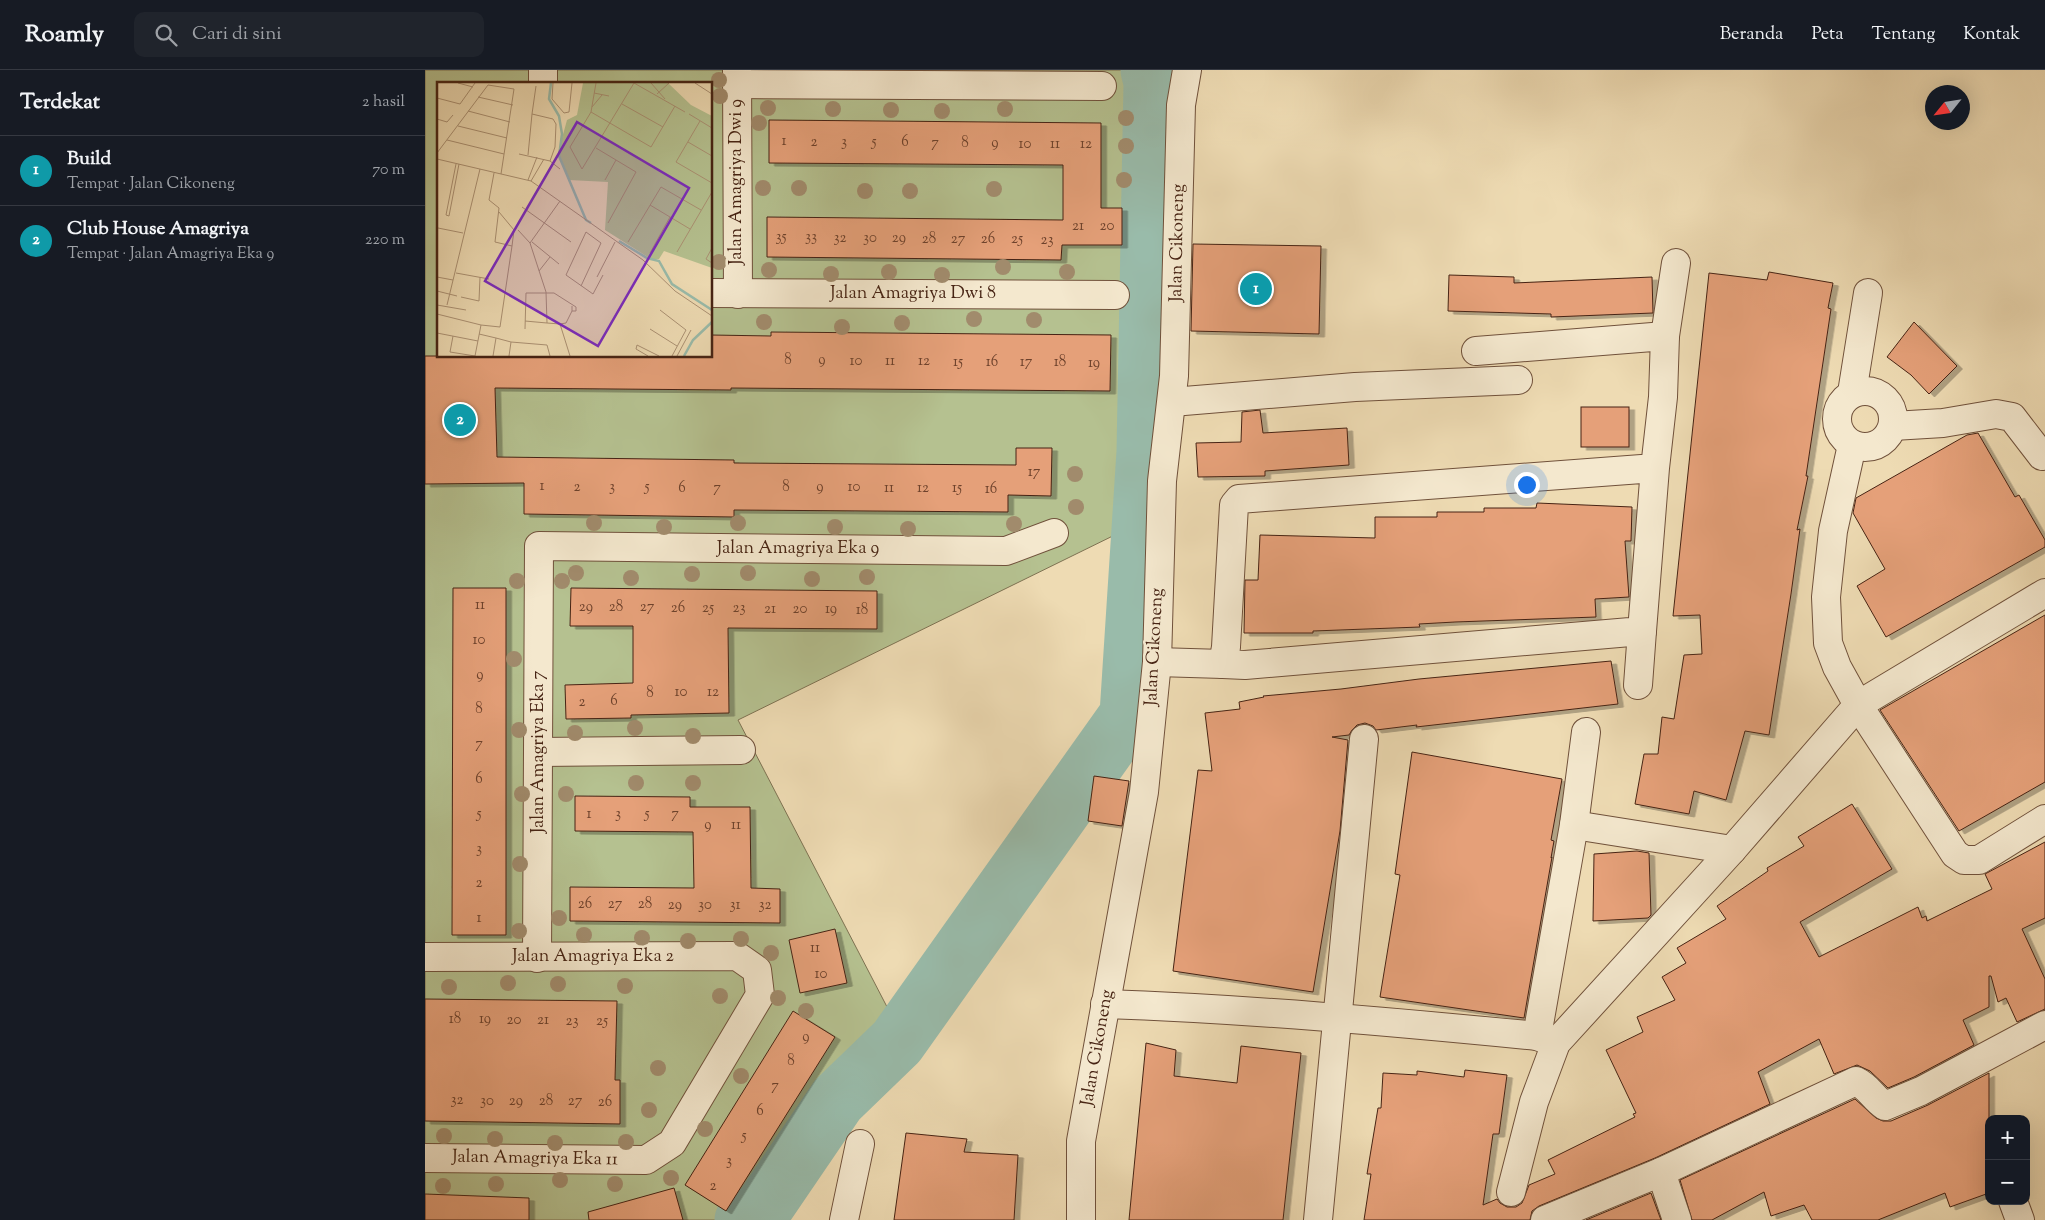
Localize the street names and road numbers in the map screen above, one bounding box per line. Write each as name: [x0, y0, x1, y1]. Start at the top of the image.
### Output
street label: Jalan Amagriya Dwi 9: [724, 99, 750, 266]
street label: Jalan Cikoneng: [1164, 184, 1192, 303]
street label: Jalan Amagriya Dwi 8: [829, 281, 996, 307]
street label: Jalan Amagriya Eka 9: [716, 536, 879, 562]
street label: Jalan Cikoneng: [1139, 587, 1171, 708]
street label: Jalan Amagriya Eka 7: [526, 671, 552, 834]
street label: Jalan Amagriya Eka 2: [511, 944, 675, 970]
street label: Jalan Cikoneng: [1075, 987, 1121, 1109]
street label: Jalan Amagriya Eka 11: [451, 1145, 618, 1173]

